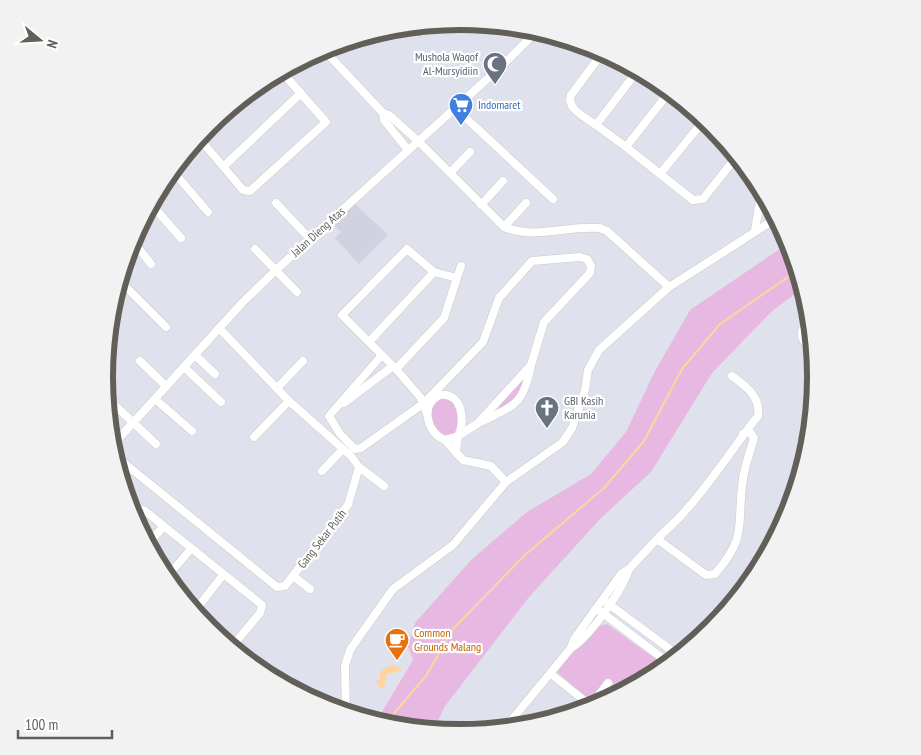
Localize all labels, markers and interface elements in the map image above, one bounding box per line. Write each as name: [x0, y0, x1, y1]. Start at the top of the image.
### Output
north arrow: [15, 15, 65, 65]
text: N: [43, 38, 62, 50]
place label: Mushola Waqof Al-Mursyidiin: [415, 49, 479, 78]
mosque icon: Mushola Waqof Al-Mursyidiin: [482, 51, 508, 85]
supermarket icon: Indomaret: [448, 92, 474, 126]
place label: Indomaret: [478, 97, 521, 112]
street label: Jalan Dieng Atas: [287, 204, 348, 260]
place label: GBI Kasih Karunia: [564, 393, 603, 422]
church icon: GBI Kasih Karunia: [534, 395, 560, 429]
street label: Gang Sekar Putih: [294, 506, 349, 571]
place label: Common Grounds Malang: [414, 625, 481, 654]
cafe icon: Common Grounds Malang: [384, 627, 410, 661]
scale bar: [18, 708, 111, 740]
text: 100 m: [25, 715, 58, 734]

